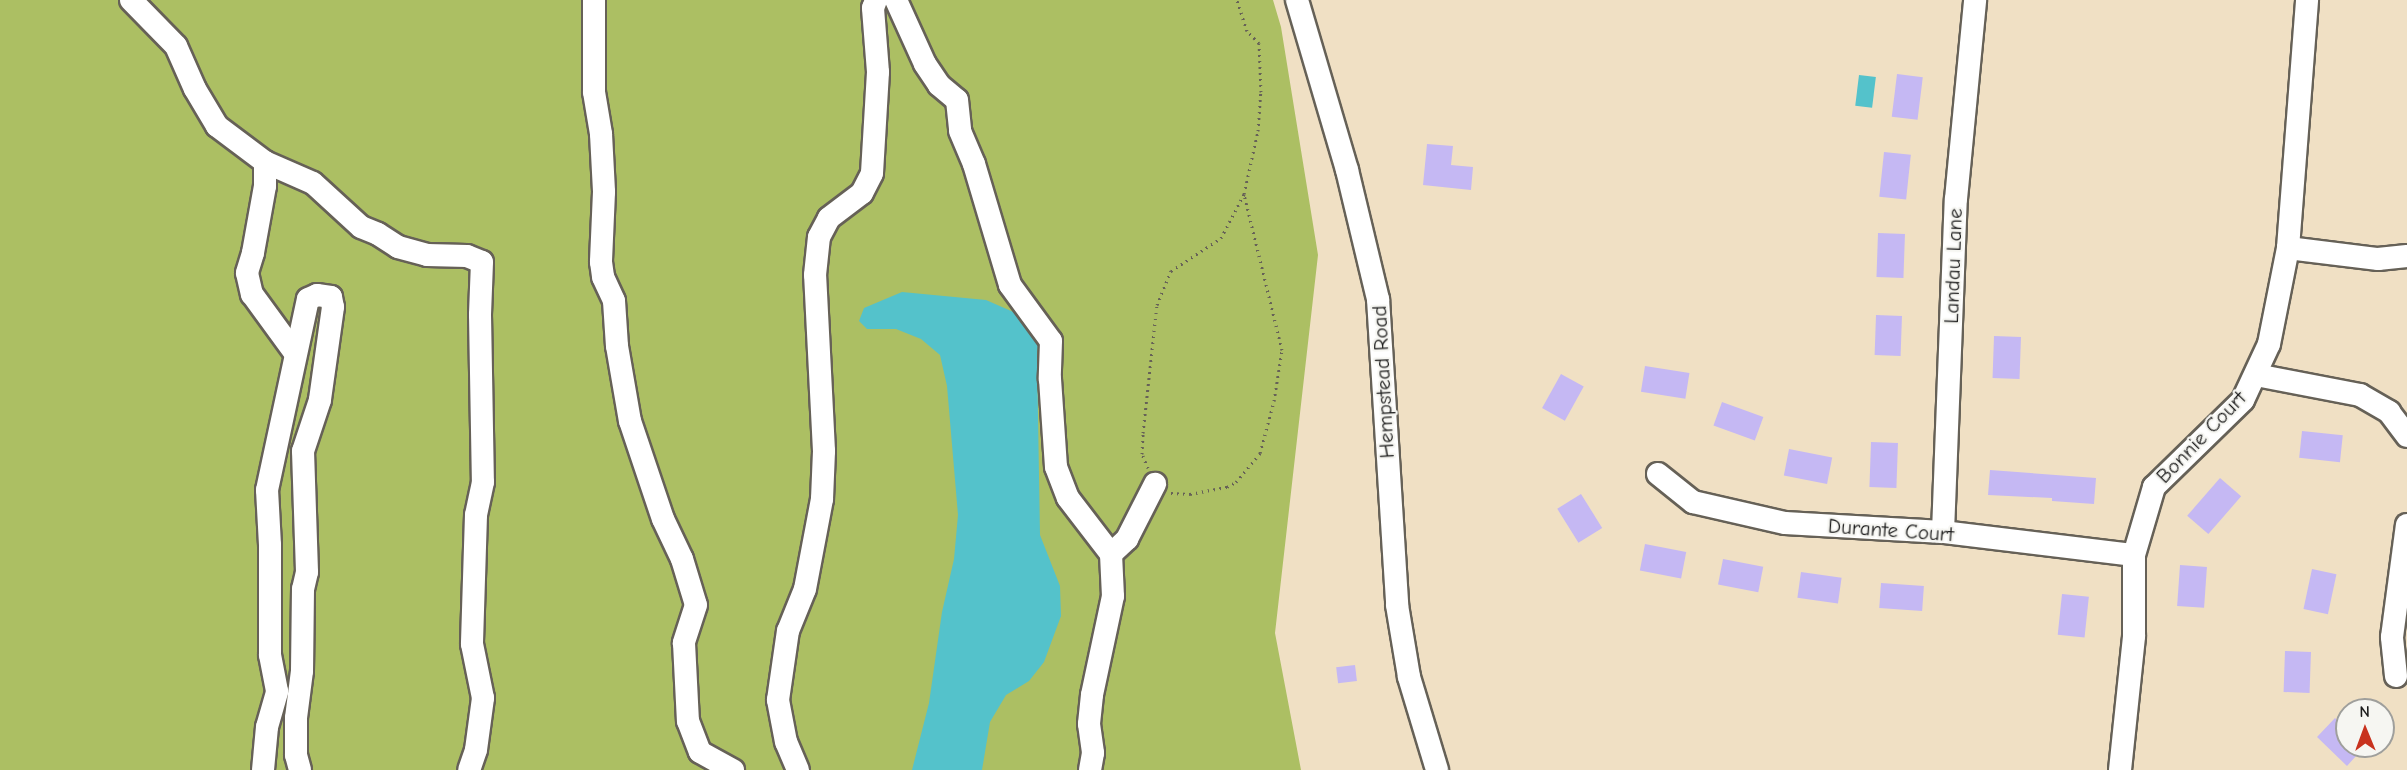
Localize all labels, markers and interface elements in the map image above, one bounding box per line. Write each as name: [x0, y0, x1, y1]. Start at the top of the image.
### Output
street label: Landau Lane: [1938, 208, 1968, 324]
street label: Hempstead Road: [1366, 305, 1400, 459]
street label: Bonnie Court: [2151, 386, 2251, 488]
street label: Durante Court: [1827, 513, 1955, 547]
north arrow: [2335, 698, 2395, 758]
text: N: [2359, 703, 2370, 721]

